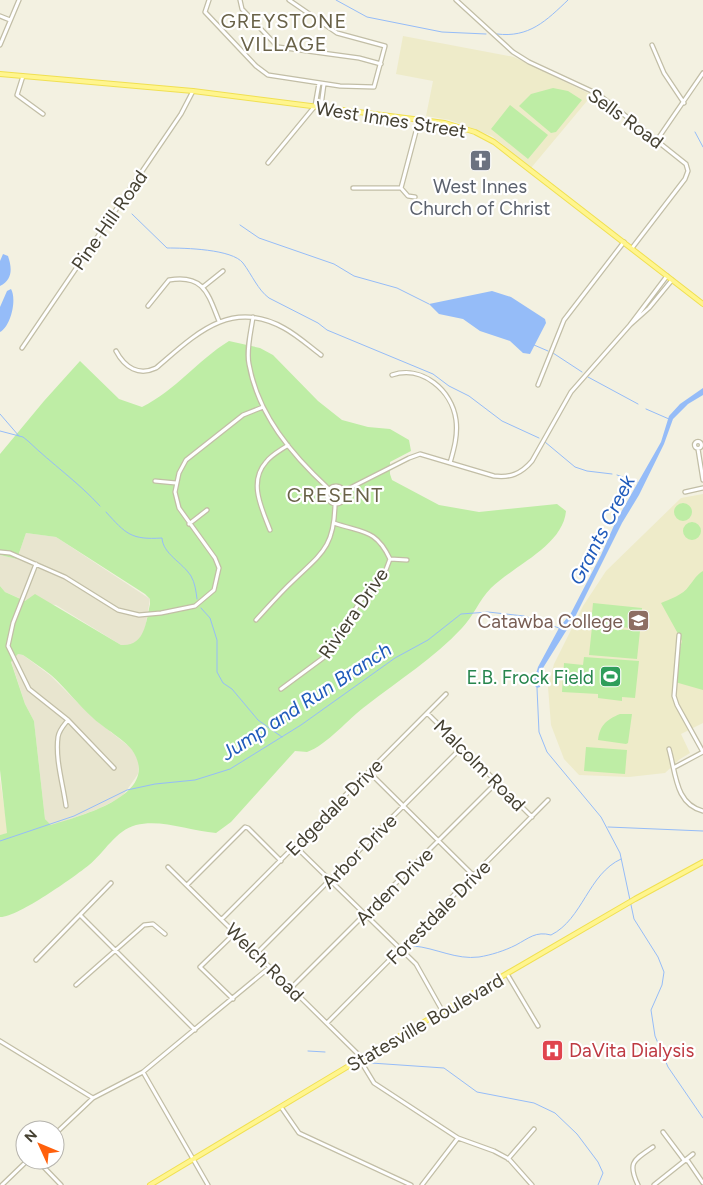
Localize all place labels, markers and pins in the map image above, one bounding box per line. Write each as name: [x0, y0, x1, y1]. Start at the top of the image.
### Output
church icon: West Innes Church of Christ: [468, 148, 492, 172]
place label: West Innes Church of Christ: [410, 175, 550, 220]
school or university icon: Catawba College: [627, 609, 651, 633]
place label: Catawba College: [478, 610, 623, 633]
sports icon: E.B. Frock Field: [598, 665, 622, 689]
place label: E.B. Frock Field: [466, 666, 594, 689]
hospital icon: DaVita Dialysis: [541, 1038, 565, 1062]
place label: DaVita Dialysis: [569, 1039, 694, 1062]

